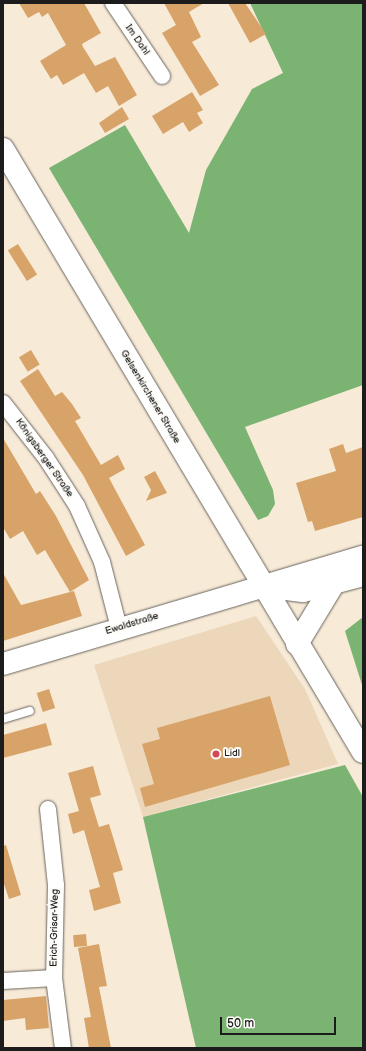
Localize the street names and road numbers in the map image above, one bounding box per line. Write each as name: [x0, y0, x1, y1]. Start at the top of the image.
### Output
street label: Im Dahl: [122, 22, 152, 58]
street label: Gelsenkirchener Straße: [117, 348, 183, 446]
street label: Königsberger Straße: [12, 416, 76, 500]
street label: Ewaldstraße: [104, 610, 160, 638]
street label: Erich-Grisar-Weg: [48, 889, 62, 967]

